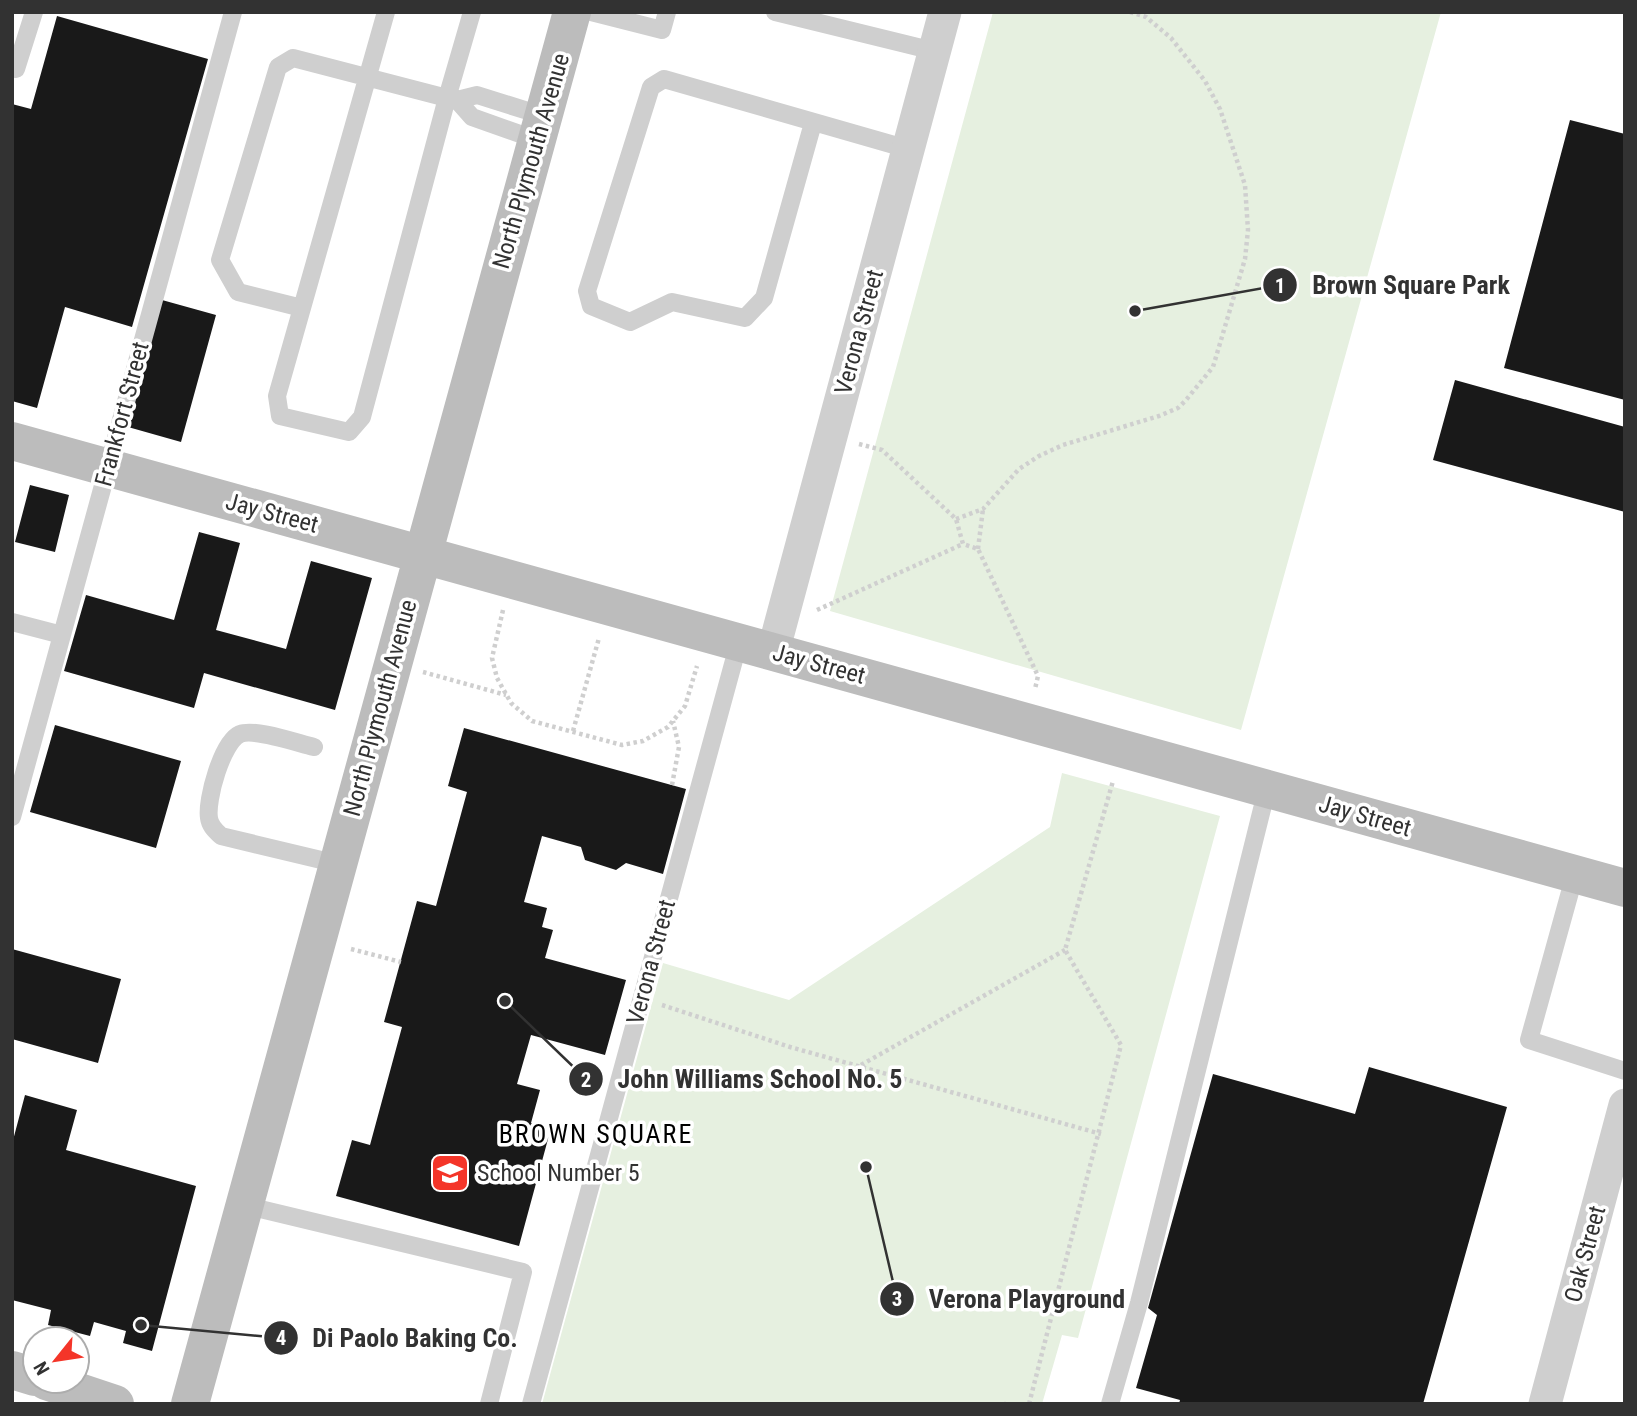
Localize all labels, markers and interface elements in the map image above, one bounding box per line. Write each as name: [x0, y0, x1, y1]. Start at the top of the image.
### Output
street label: North Plymouth Avenue: [487, 50, 575, 272]
callout: Brown Square Park: [1263, 262, 1523, 309]
street label: Verona Street: [829, 266, 889, 398]
text: Brown Square Park: [1312, 270, 1510, 300]
text: 1: [1275, 274, 1285, 298]
street label: Frankfort Street: [89, 339, 155, 489]
street label: Jay Street: [223, 487, 321, 539]
street label: North Plymouth Avenue: [338, 597, 422, 819]
street label: Jay Street: [770, 638, 868, 690]
street label: Jay Street: [1316, 789, 1414, 843]
street label: Verona Street: [621, 896, 681, 1028]
callout: John Williams School No. 5: [568, 1056, 916, 1103]
text: John Williams School No. 5: [617, 1064, 903, 1094]
text: 2: [581, 1068, 591, 1092]
district label: BROWN SQUARE: [499, 1119, 693, 1149]
school or university icon: School Number 5: [429, 1152, 471, 1194]
place label: School Number 5: [477, 1159, 640, 1187]
street label: Oak Street: [1559, 1203, 1611, 1305]
callout: Verona Playground: [879, 1275, 1139, 1322]
text: Verona Playground: [929, 1284, 1125, 1314]
text: 3: [892, 1287, 902, 1311]
callout: Di Paolo Baking Co.: [264, 1314, 532, 1361]
text: Di Paolo Baking Co.: [312, 1323, 518, 1353]
north arrow: [21, 1325, 91, 1395]
text: 4: [276, 1326, 286, 1350]
text: N: [29, 1357, 55, 1379]

